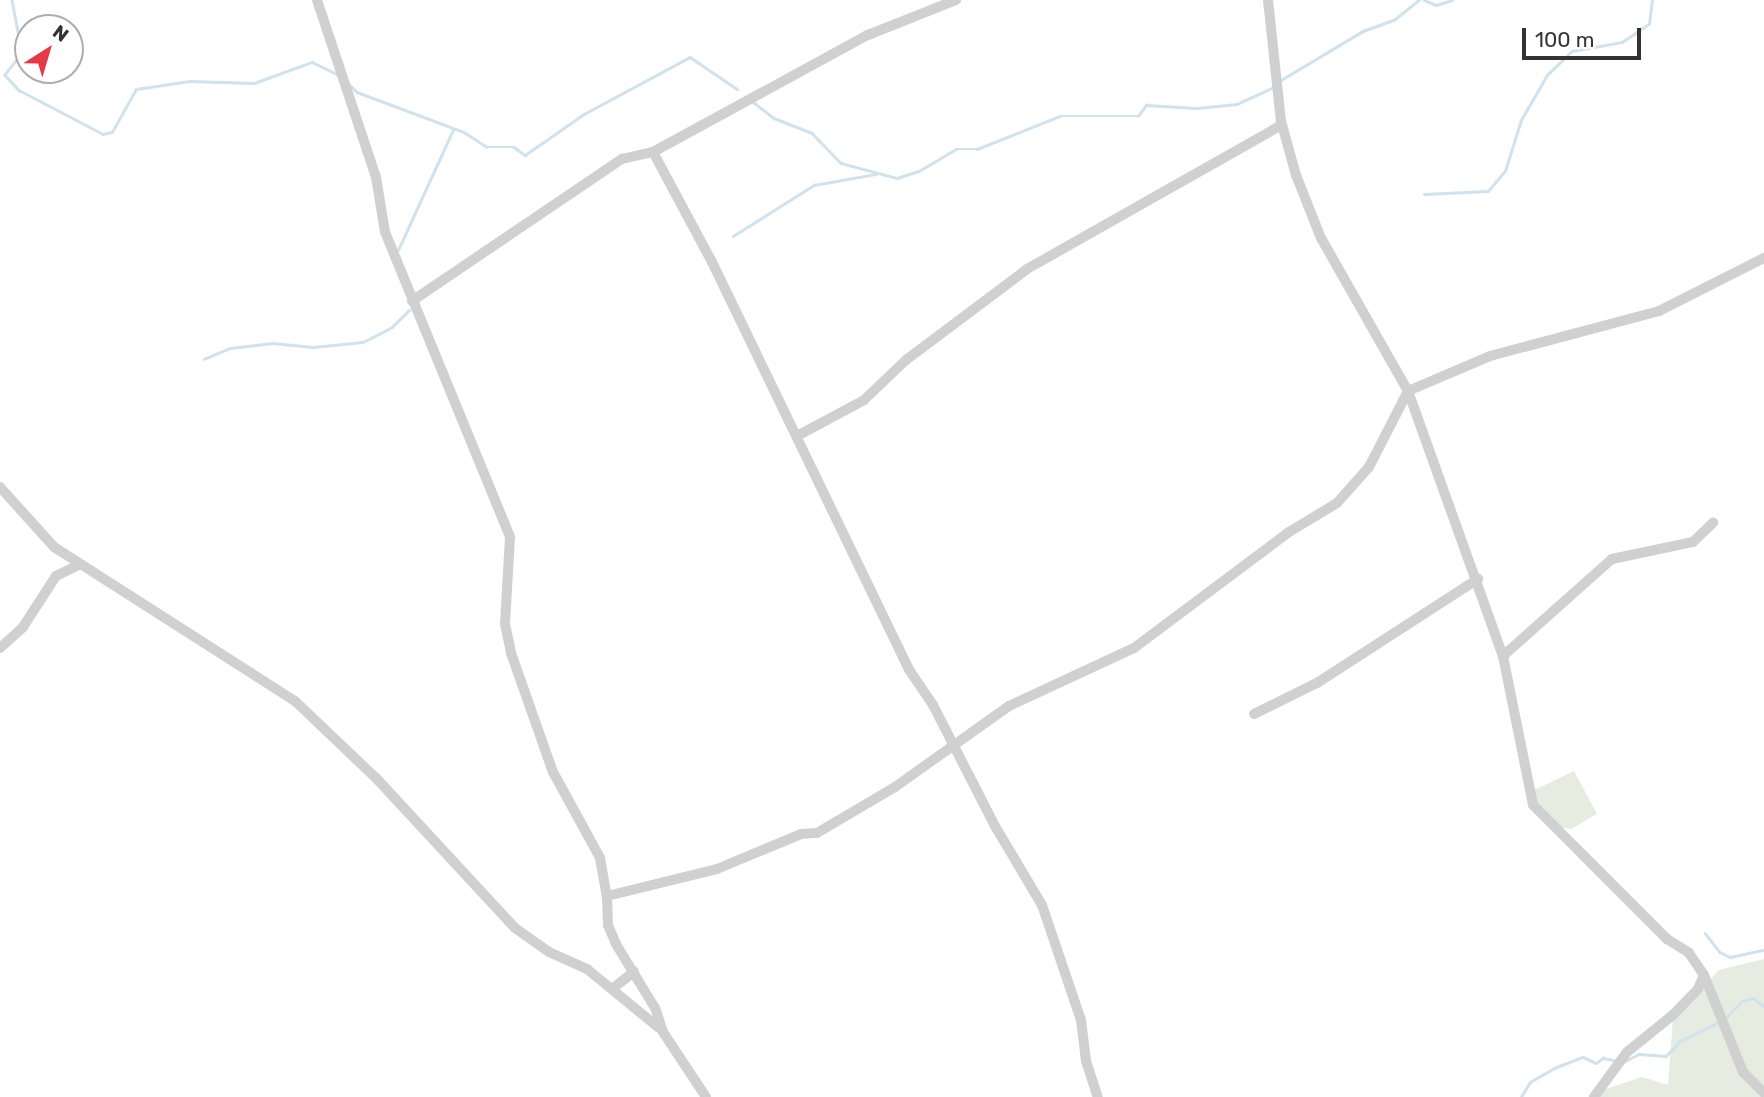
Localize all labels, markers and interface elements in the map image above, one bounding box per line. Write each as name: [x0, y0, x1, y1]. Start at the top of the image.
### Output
north arrow: [14, 14, 84, 84]
scale bar: [1526, 14, 1645, 58]
text: N: [48, 20, 73, 47]
text: 100 m: [1535, 27, 1594, 52]

